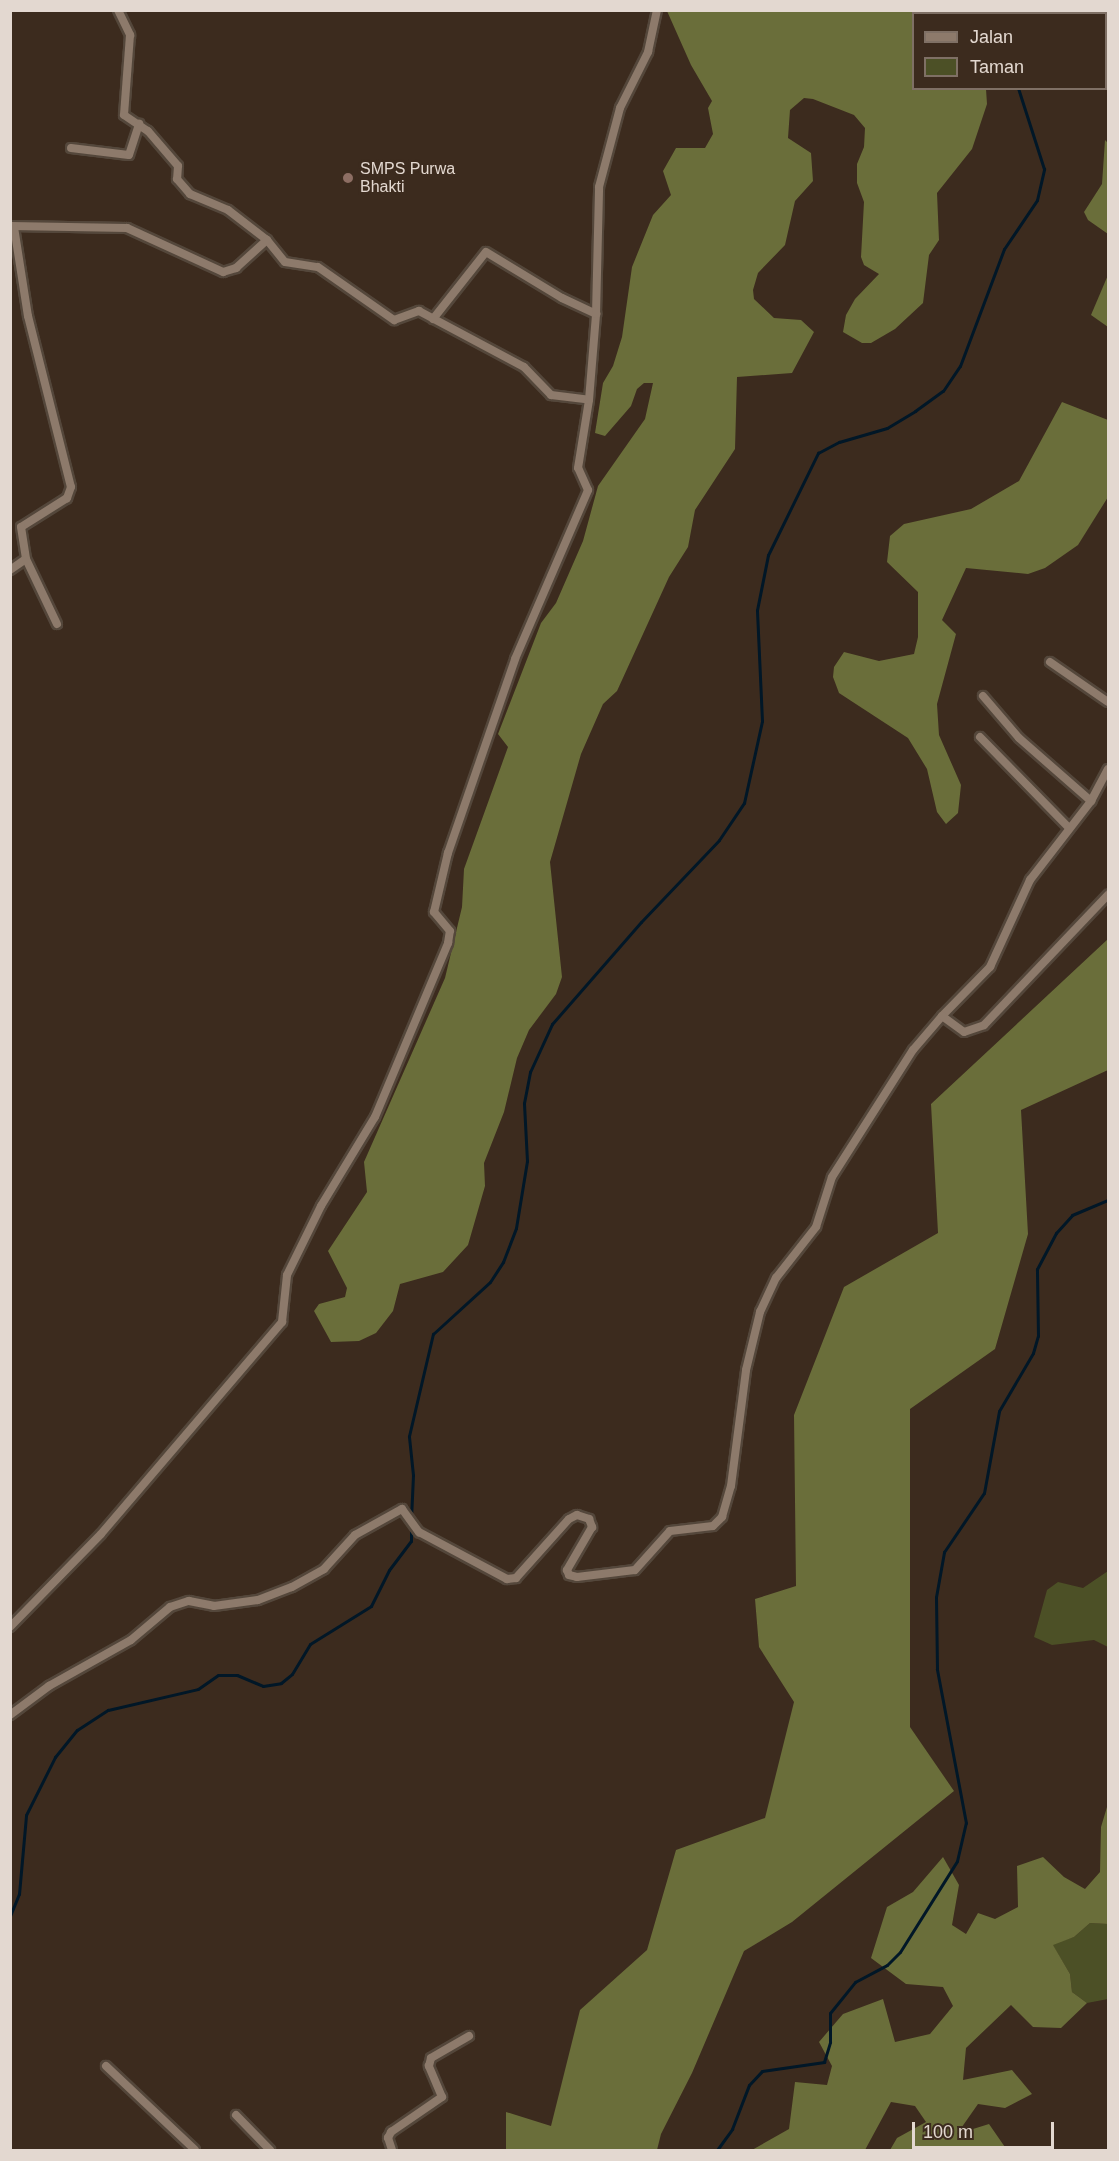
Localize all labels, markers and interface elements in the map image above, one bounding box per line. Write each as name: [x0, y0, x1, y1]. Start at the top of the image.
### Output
legend: [912, 12, 1107, 90]
text: Jalan: [970, 27, 1013, 47]
text: Taman: [970, 57, 1024, 77]
place label: SMPS Purwa Bhakti: [360, 159, 455, 197]
marker: SMPS Purwa Bhakti: [341, 171, 355, 185]
scale bar: [915, 2110, 1058, 2148]
text: 100 m: [923, 2122, 973, 2142]

